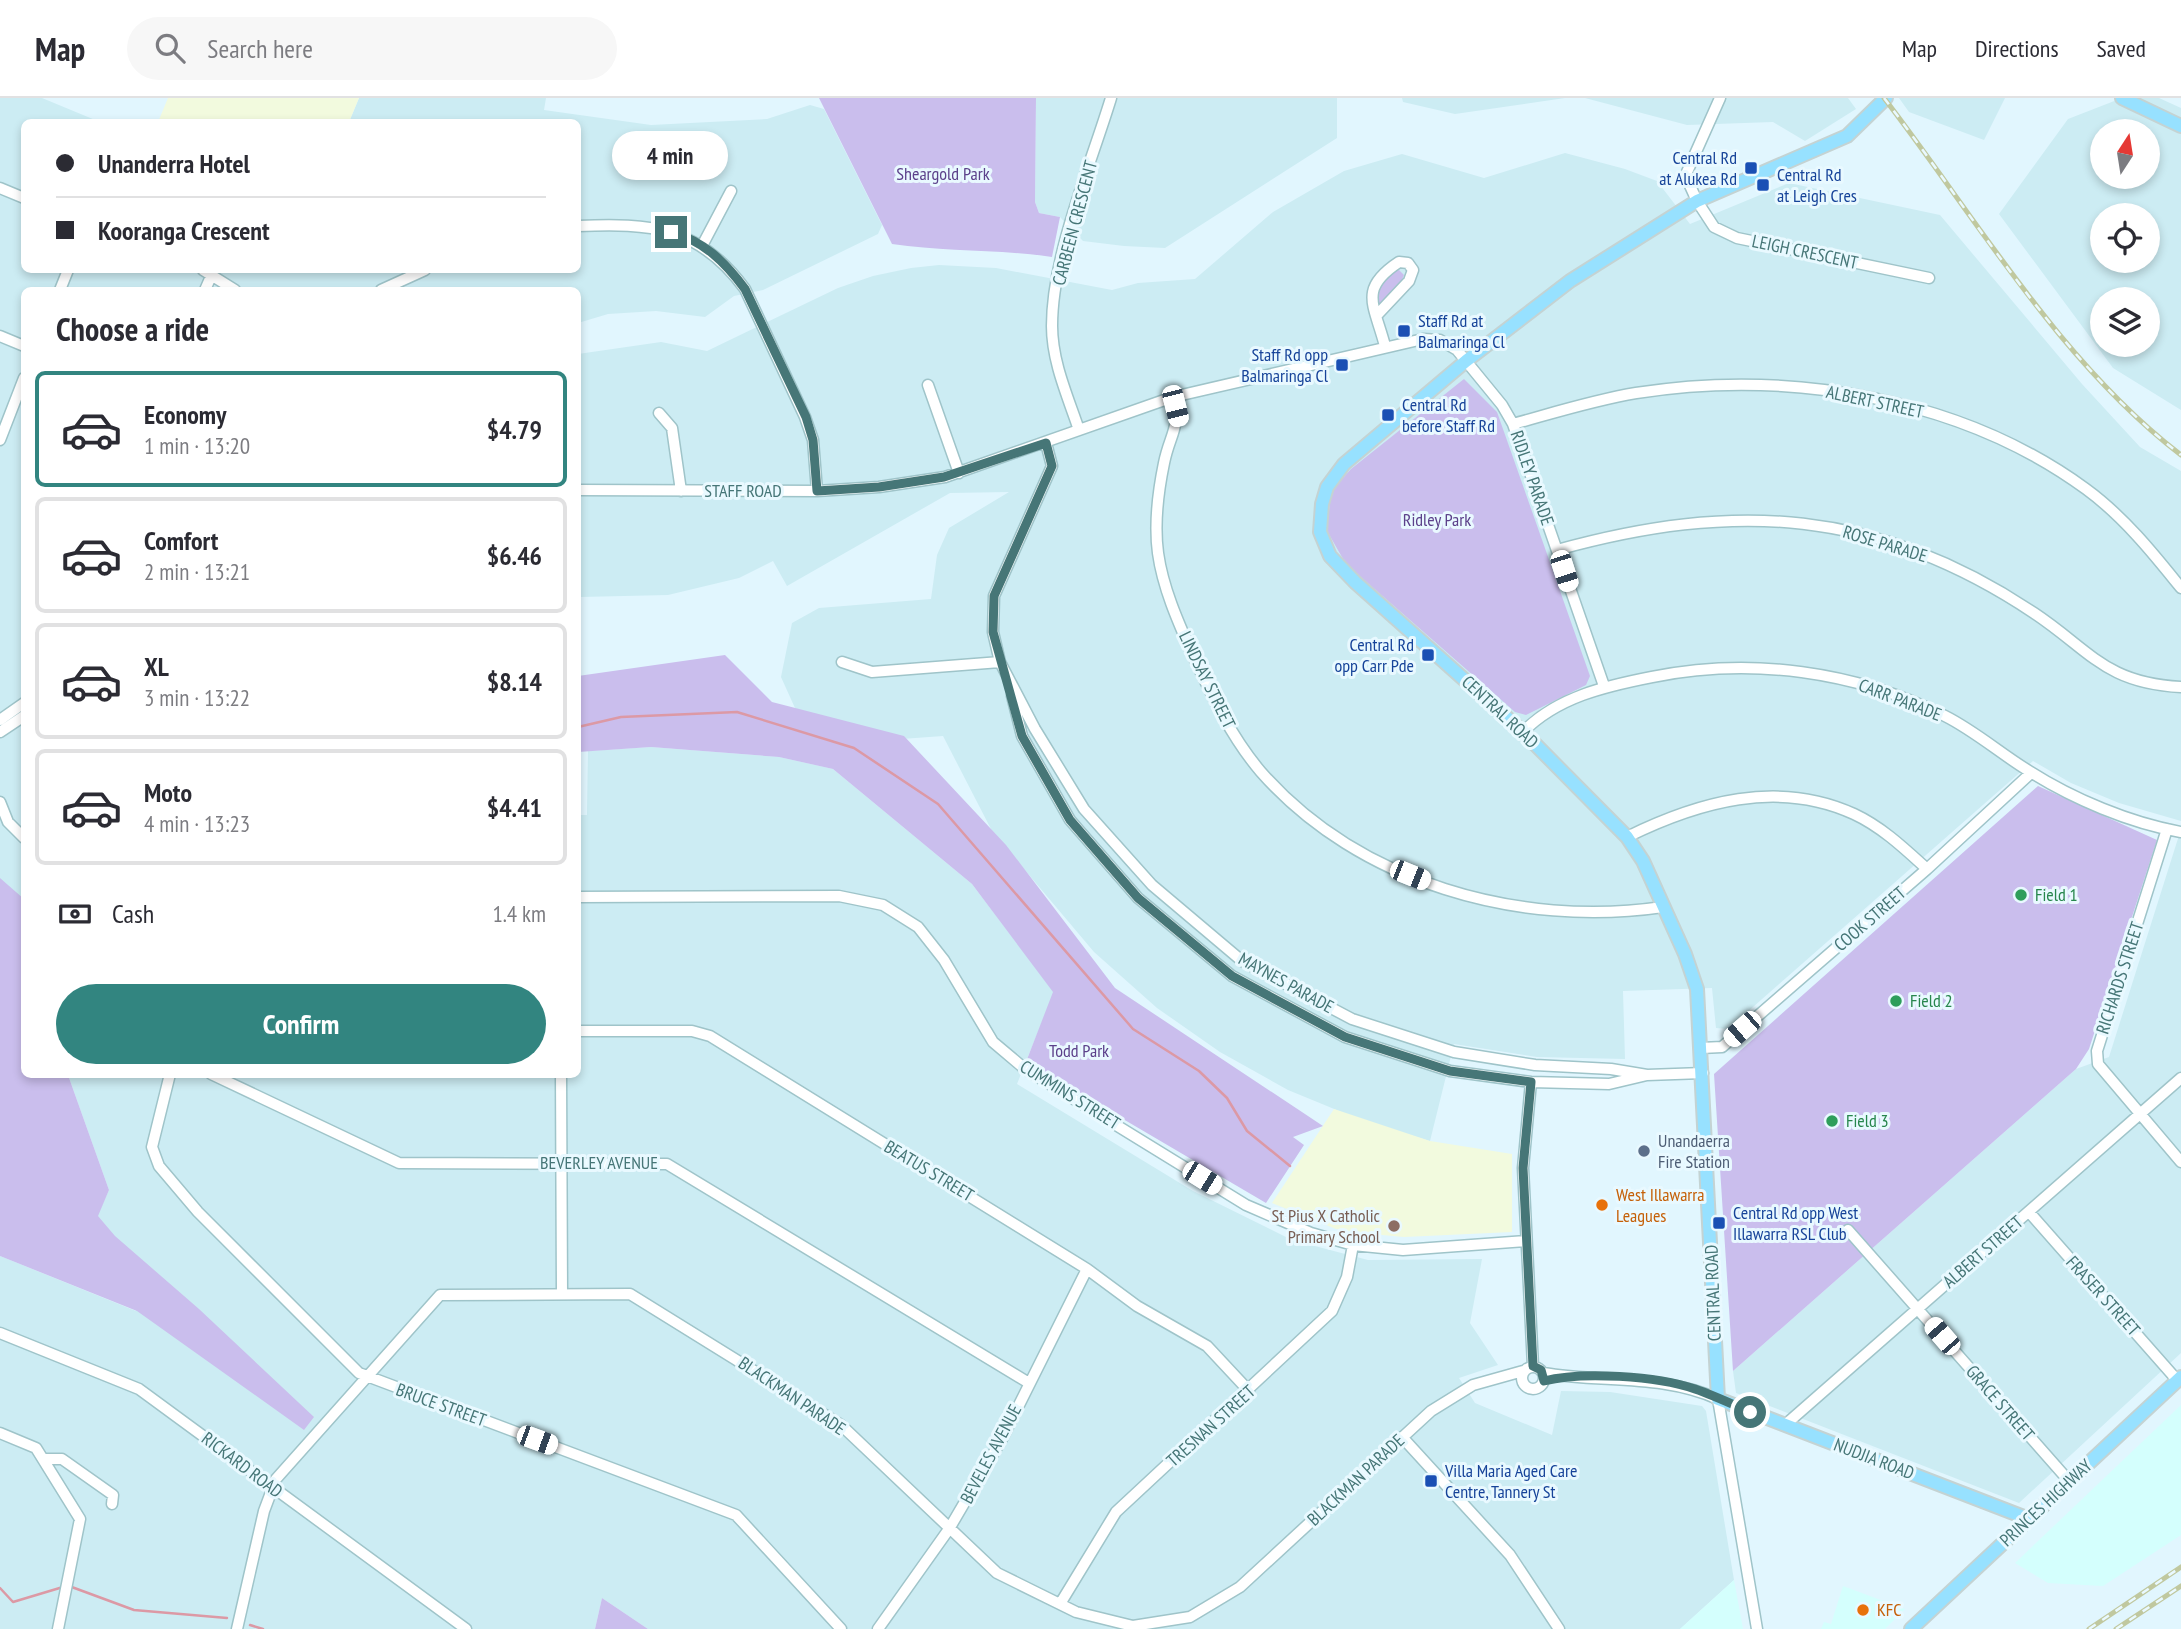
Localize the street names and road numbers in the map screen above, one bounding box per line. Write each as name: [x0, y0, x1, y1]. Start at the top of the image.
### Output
street label: CARBEEN CRESCENT: [1047, 158, 1102, 288]
street label: LEIGH CRESCENT: [1750, 229, 1860, 274]
street label: ALBERT STREET: [1824, 380, 1926, 423]
street label: RIDLEY PARADE: [1506, 427, 1559, 528]
street label: STAFF ROAD: [704, 479, 782, 502]
street label: ROSE PARADE: [1840, 520, 1930, 567]
street label: LINDSAY STREET: [1174, 627, 1241, 732]
street label: CENTRAL ROAD: [1457, 670, 1544, 753]
street label: CARR PARADE: [1855, 673, 1945, 726]
street label: COOK STREET: [1829, 881, 1910, 956]
street label: RICHARDS STREET: [2091, 919, 2148, 1037]
street label: MAYNES PARADE: [1234, 947, 1338, 1018]
street label: CUMMINS STREET: [1016, 1055, 1125, 1134]
street label: BEATUS STREET: [880, 1135, 978, 1206]
street label: BEVERLEY AVENUE: [540, 1151, 658, 1174]
street label: ALBERT STREET: [1938, 1210, 2028, 1293]
street label: CENTRAL ROAD: [1699, 1244, 1726, 1342]
street label: FRASER STREET: [2061, 1251, 2145, 1340]
street label: BLACKMAN PARADE: [734, 1351, 850, 1440]
street label: GRACE STREET: [1961, 1360, 2040, 1445]
street label: BRUCE STREET: [393, 1378, 489, 1431]
street label: TRESNAN STREET: [1161, 1380, 1260, 1472]
street label: BEVELES AVENUE: [955, 1400, 1026, 1507]
street label: RICKARD ROAD: [197, 1427, 287, 1503]
street label: BLACKMAN PARADE: [1302, 1429, 1409, 1530]
street label: NUDJIA ROAD: [1831, 1433, 1918, 1484]
street label: PRINCES HIGHWAY: [1995, 1454, 2097, 1551]

